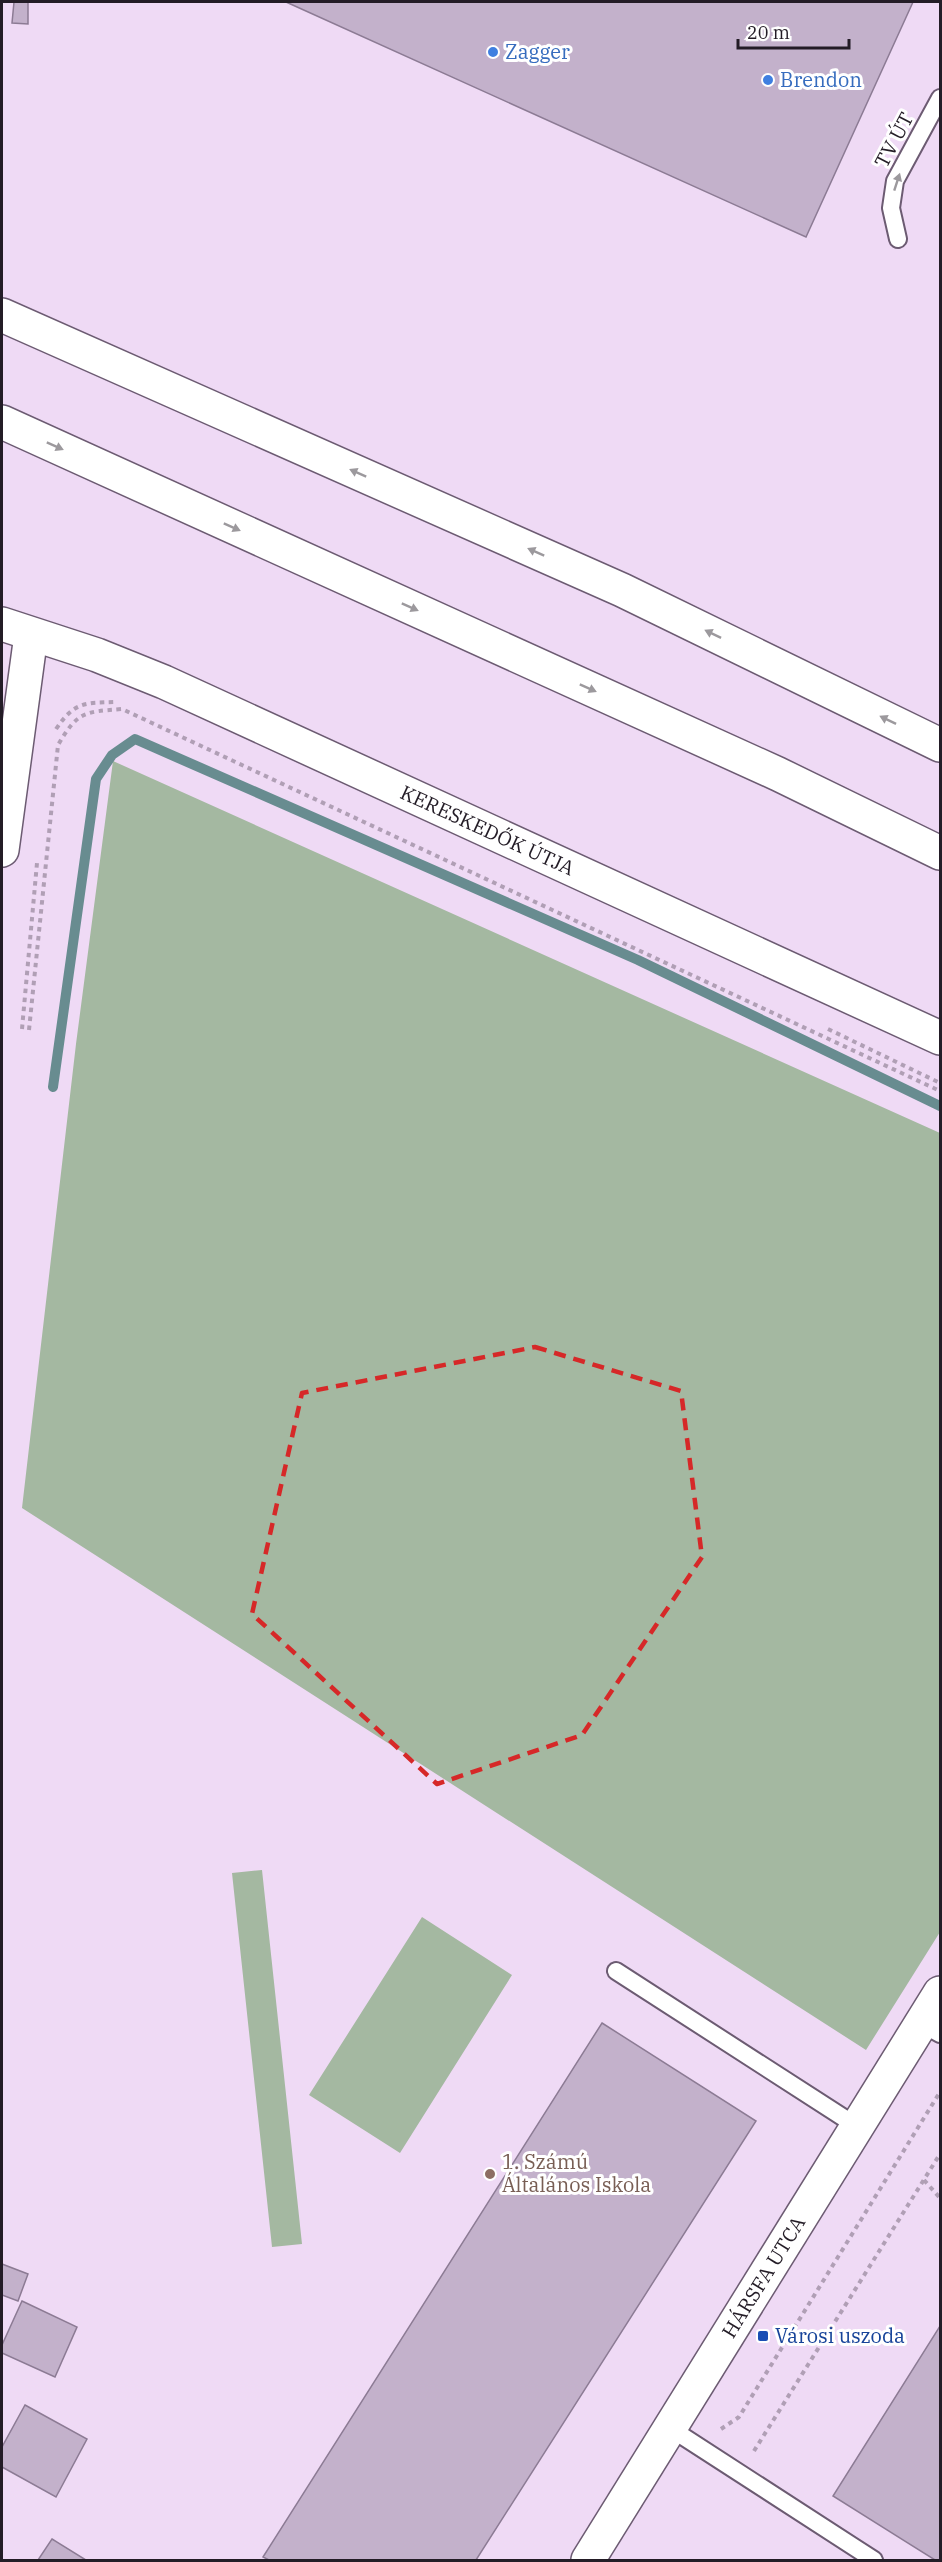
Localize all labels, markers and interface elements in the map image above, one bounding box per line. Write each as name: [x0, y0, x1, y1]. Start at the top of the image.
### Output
scale bar: [738, 12, 849, 50]
text: 20 m: [747, 21, 790, 44]
place label: Zagger: [505, 38, 570, 65]
marker: Zagger: [486, 45, 500, 59]
place label: Brendon: [780, 66, 862, 93]
marker: Brendon: [761, 73, 775, 87]
street label: TV ÚT: [868, 107, 919, 172]
one-way arrow: [892, 173, 902, 191]
one-way arrow: [46, 442, 63, 451]
one-way arrow: [349, 468, 366, 477]
one-way arrow: [224, 522, 241, 531]
one-way arrow: [527, 546, 545, 556]
one-way arrow: [402, 602, 420, 612]
one-way arrow: [704, 630, 721, 639]
one-way arrow: [579, 683, 596, 692]
one-way arrow: [879, 715, 897, 725]
street label: KERESKEDŐK ÚTJA: [396, 778, 579, 882]
place label: 1. Számú Általános Iskola: [502, 2148, 651, 2198]
marker: 1. Számú Általános Iskola: [483, 2167, 497, 2181]
street label: HÁRSFA UTCA: [715, 2211, 811, 2343]
place label: Városi uszoda: [775, 2322, 905, 2349]
marker: Városi uszoda: [756, 2329, 770, 2343]

